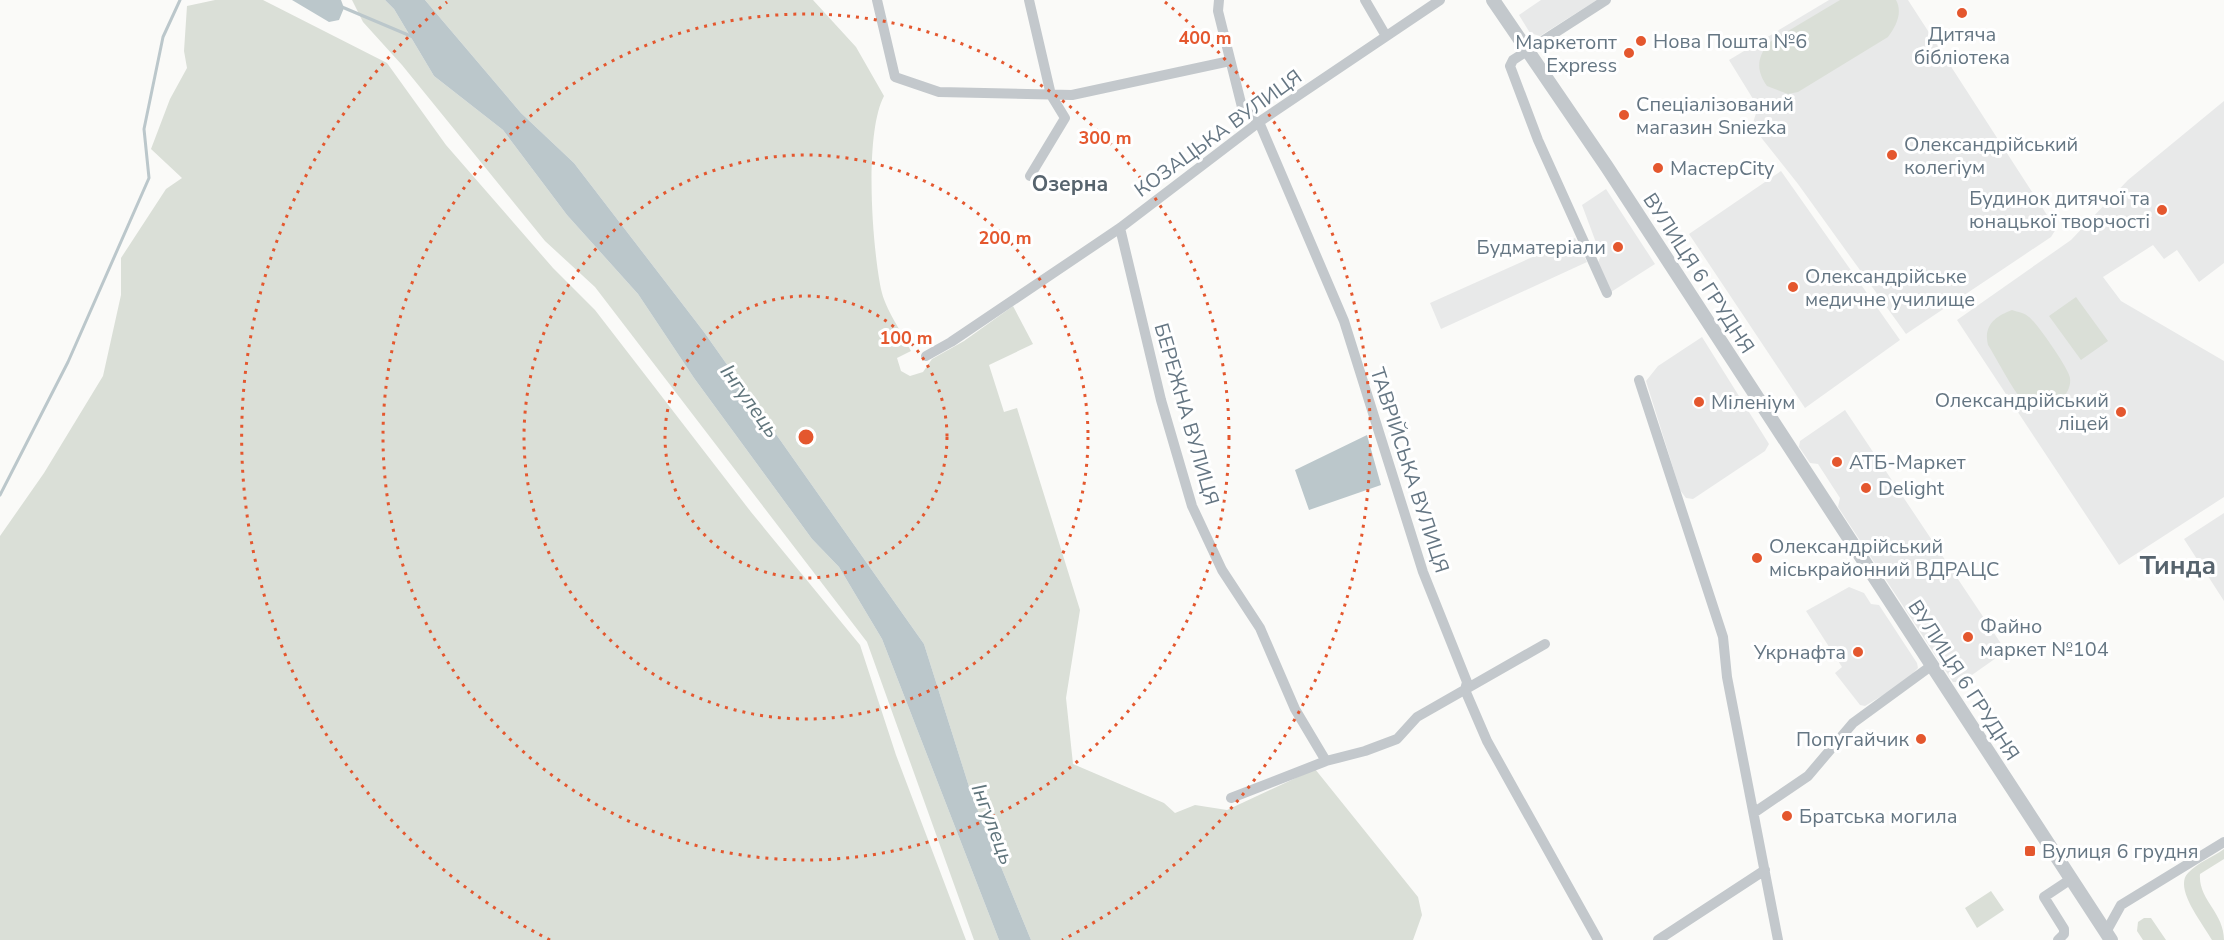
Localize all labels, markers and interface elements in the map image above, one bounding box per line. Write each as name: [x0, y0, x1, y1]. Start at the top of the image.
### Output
marker: Дитяча бібліотека: [1955, 6, 1969, 20]
place label: Дитяча бібліотека: [1914, 21, 2010, 71]
text: 400 m: [1178, 26, 1232, 50]
place label: Нова Пошта №6: [1653, 28, 1807, 55]
place label: Маркетопт Express: [1515, 29, 1617, 79]
marker: Нова Пошта №6: [1634, 34, 1648, 48]
marker: Маркетопт Express: [1622, 46, 1636, 60]
street label: КОЗАЦЬКА ВУЛИЦЯ: [1129, 63, 1308, 203]
place label: Спеціалізований магазин Sniezka: [1636, 91, 1794, 141]
marker: Спеціалізований магазин Sniezka: [1617, 108, 1631, 122]
text: 300 m: [1078, 126, 1132, 150]
place label: Олександрійський колегіум: [1904, 131, 2078, 181]
marker: Олександрійський колегіум: [1885, 148, 1899, 162]
place label: МастерCity: [1670, 155, 1775, 182]
marker: МастерCity: [1651, 161, 1665, 175]
district label: Озерна: [1032, 170, 1108, 198]
place label: Будинок дитячої та юнацької творчості: [1969, 185, 2150, 235]
street label: ВУЛИЦЯ 6 ГРУДНЯ: [1637, 188, 1761, 359]
marker: Будинок дитячої та юнацької творчості: [2155, 203, 2169, 217]
text: 200 m: [978, 226, 1032, 250]
place label: Будматеріали: [1476, 234, 1606, 261]
marker: Будматеріали: [1611, 240, 1625, 254]
place label: Олександрійське медичне училище: [1805, 263, 1975, 313]
marker: Олександрійське медичне училище: [1786, 280, 1800, 294]
street label: БЕРЕЖНА ВУЛИЦЯ: [1148, 320, 1225, 508]
text: 100 m: [879, 326, 933, 350]
water label: Інгулець: [714, 359, 786, 443]
street label: ТАВРІЙСЬКА ВУЛИЦЯ: [1364, 364, 1456, 576]
place label: Олександрійський ліцей: [1935, 387, 2109, 437]
place label: Міленіум: [1711, 389, 1796, 416]
marker: Міленіум: [1692, 395, 1706, 409]
marker: Олександрійський ліцей: [2114, 405, 2128, 419]
centre of rings: [796, 427, 816, 447]
place label: АТБ-Маркет: [1849, 449, 1966, 476]
marker: АТБ-Маркет: [1830, 455, 1844, 469]
place label: Delight: [1878, 475, 1945, 502]
marker: Delight: [1859, 481, 1873, 495]
place label: Олександрійський міськрайонний ВДРАЦС: [1769, 533, 2000, 583]
district label: Тинда: [2140, 548, 2216, 583]
marker: Олександрійський міськрайонний ВДРАЦС: [1750, 551, 1764, 565]
street label: ВУЛИЦЯ 6 ГРУДНЯ: [1902, 595, 2026, 766]
place label: Файно маркет №104: [1980, 613, 2109, 663]
marker: Файно маркет №104: [1961, 630, 1975, 644]
place label: Укрнафта: [1753, 639, 1846, 666]
marker: Укрнафта: [1851, 645, 1865, 659]
place label: Попугайчик: [1796, 726, 1909, 753]
marker: Попугайчик: [1914, 732, 1928, 746]
water label: Інгулець: [965, 780, 1021, 868]
place label: Братська могила: [1799, 803, 1957, 830]
marker: Братська могила: [1780, 809, 1794, 823]
place label: Вулиця 6 грудня: [2042, 838, 2199, 865]
marker: Вулиця 6 грудня: [2023, 844, 2037, 858]

